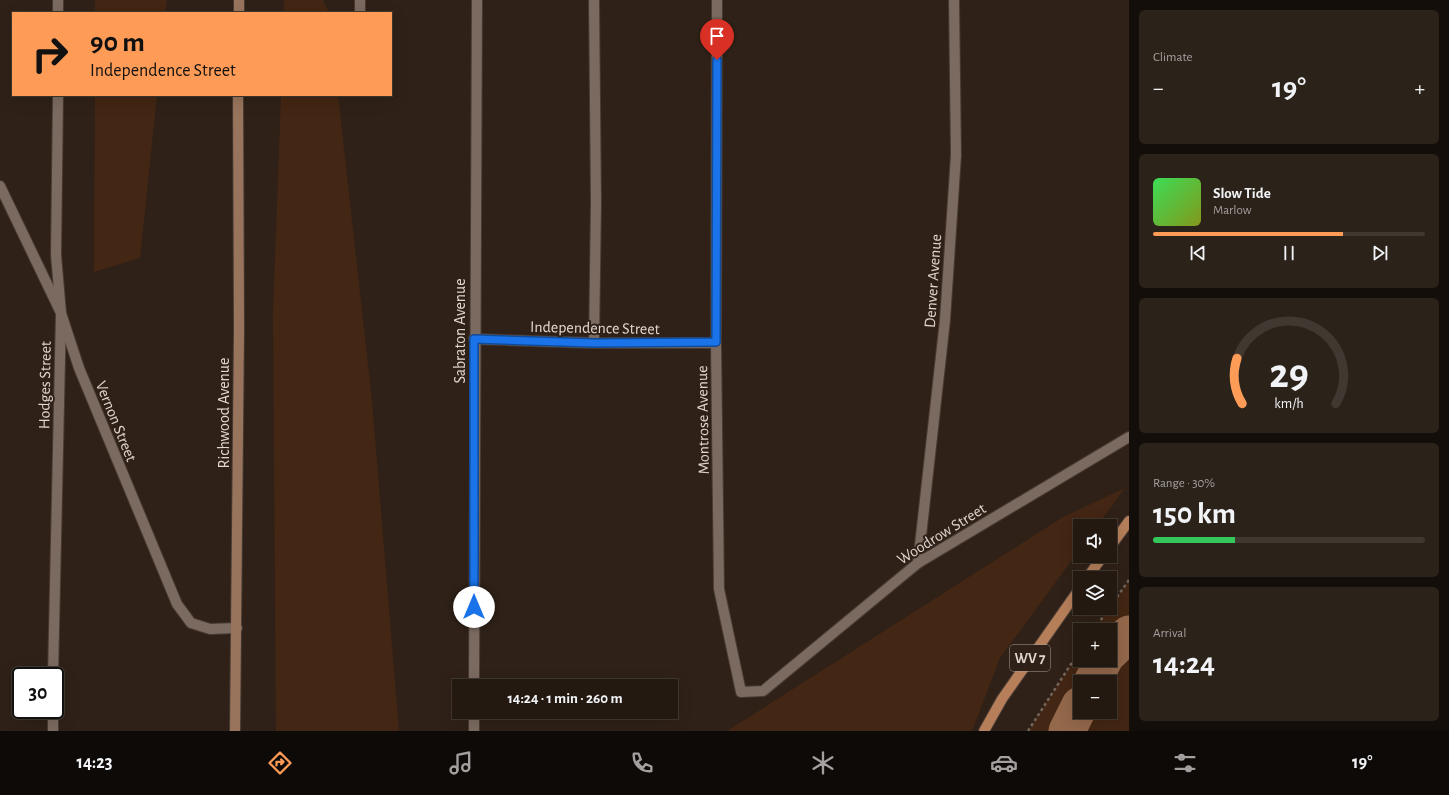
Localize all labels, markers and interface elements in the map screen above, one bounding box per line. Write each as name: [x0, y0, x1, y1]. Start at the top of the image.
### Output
pin: [700, 19, 734, 60]
icon: arrive: [706, 25, 728, 47]
icon: right: [24, 28, 76, 80]
text: 90 m: [90, 29, 145, 57]
text: Climate: [1153, 51, 1192, 64]
text: Independence Street: [90, 62, 236, 80]
text: 19°: [1272, 73, 1306, 103]
text: −: [1153, 77, 1164, 99]
text: +: [1414, 77, 1425, 99]
text: Slow Tide: [1213, 186, 1271, 201]
text: Marlow: [1213, 204, 1251, 217]
street label: Denver Avenue: [922, 234, 944, 329]
icon: previous: [1187, 242, 1209, 264]
icon: pause: [1278, 242, 1300, 264]
icon: next: [1369, 242, 1391, 264]
street label: Sabraton Avenue: [452, 278, 468, 384]
street label: Independence Street: [530, 319, 660, 337]
street label: Hodges Street: [36, 341, 54, 429]
text: 29: [1269, 353, 1309, 394]
street label: Richwood Avenue: [216, 358, 232, 468]
street label: Montrose Avenue: [694, 365, 712, 475]
street label: Vernon Street: [93, 379, 139, 464]
text: km/h: [1274, 396, 1304, 410]
text: Range · 30%: [1153, 477, 1215, 490]
text: 150 km: [1153, 499, 1236, 529]
street label: Woodrow Street: [894, 500, 989, 568]
map controls: [1073, 519, 1117, 719]
button: sound: [1073, 519, 1117, 563]
button: layers: [1073, 571, 1117, 615]
position arrow: [453, 586, 495, 628]
button: +: [1073, 623, 1117, 667]
text: Arrival: [1153, 627, 1186, 640]
road number: WV 7: [1010, 645, 1050, 671]
text: 14:24: [1153, 649, 1215, 679]
speed limit sign: 30: [12, 667, 64, 719]
button: −: [1073, 675, 1117, 719]
text: 14:24 · 1 min · 260 m: [507, 691, 623, 706]
icon: directions: [266, 749, 294, 777]
icon: music: [447, 749, 475, 777]
icon: phone: [628, 749, 656, 777]
icon: climate: [809, 749, 837, 777]
icon: car: [990, 749, 1018, 777]
icon: filters: [1171, 749, 1199, 777]
text: 14:23: [77, 754, 112, 772]
text: 19°: [1352, 754, 1372, 772]

